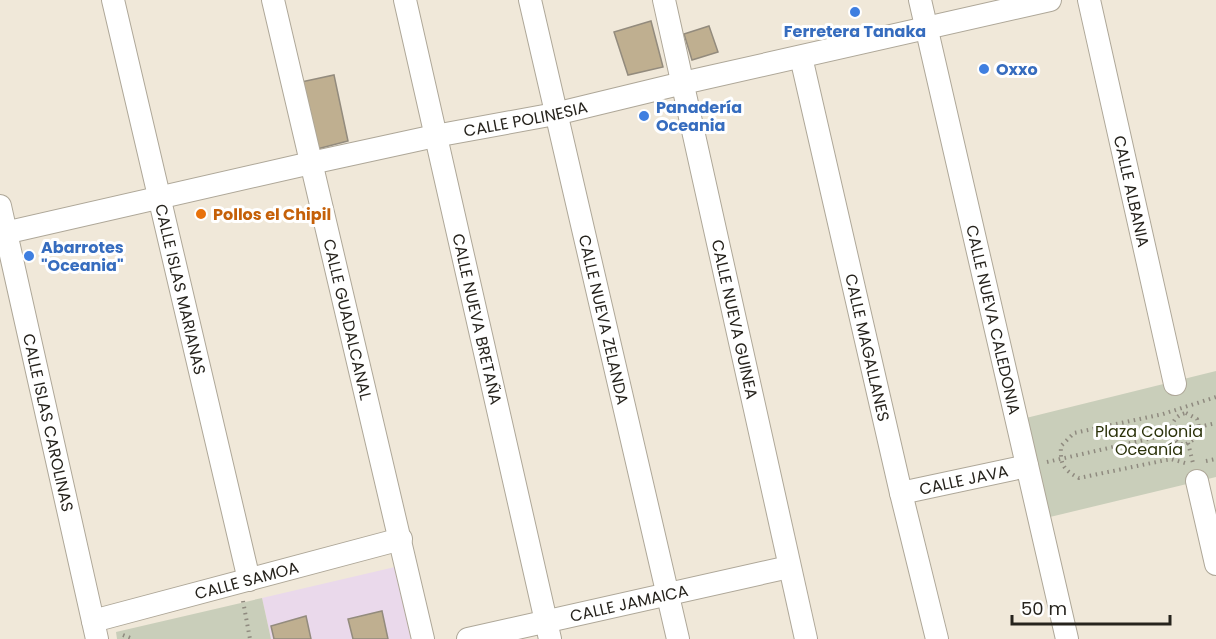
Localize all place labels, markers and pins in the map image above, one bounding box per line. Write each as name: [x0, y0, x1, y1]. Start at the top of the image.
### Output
marker: Ferretera Tanaka: [848, 5, 862, 19]
place label: Ferretera Tanaka: [784, 20, 926, 43]
place label: Oxxo: [996, 58, 1038, 81]
marker: Oxxo: [977, 62, 991, 76]
place label: Panadería Oceania: [656, 96, 742, 137]
marker: Panadería Oceania: [637, 109, 651, 123]
place label: Pollos el Chipil: [213, 203, 331, 226]
marker: Pollos el Chipil: [194, 207, 208, 221]
place label: Abarrotes "Oceania": [41, 236, 124, 277]
marker: Abarrotes "Oceania": [22, 249, 36, 263]

